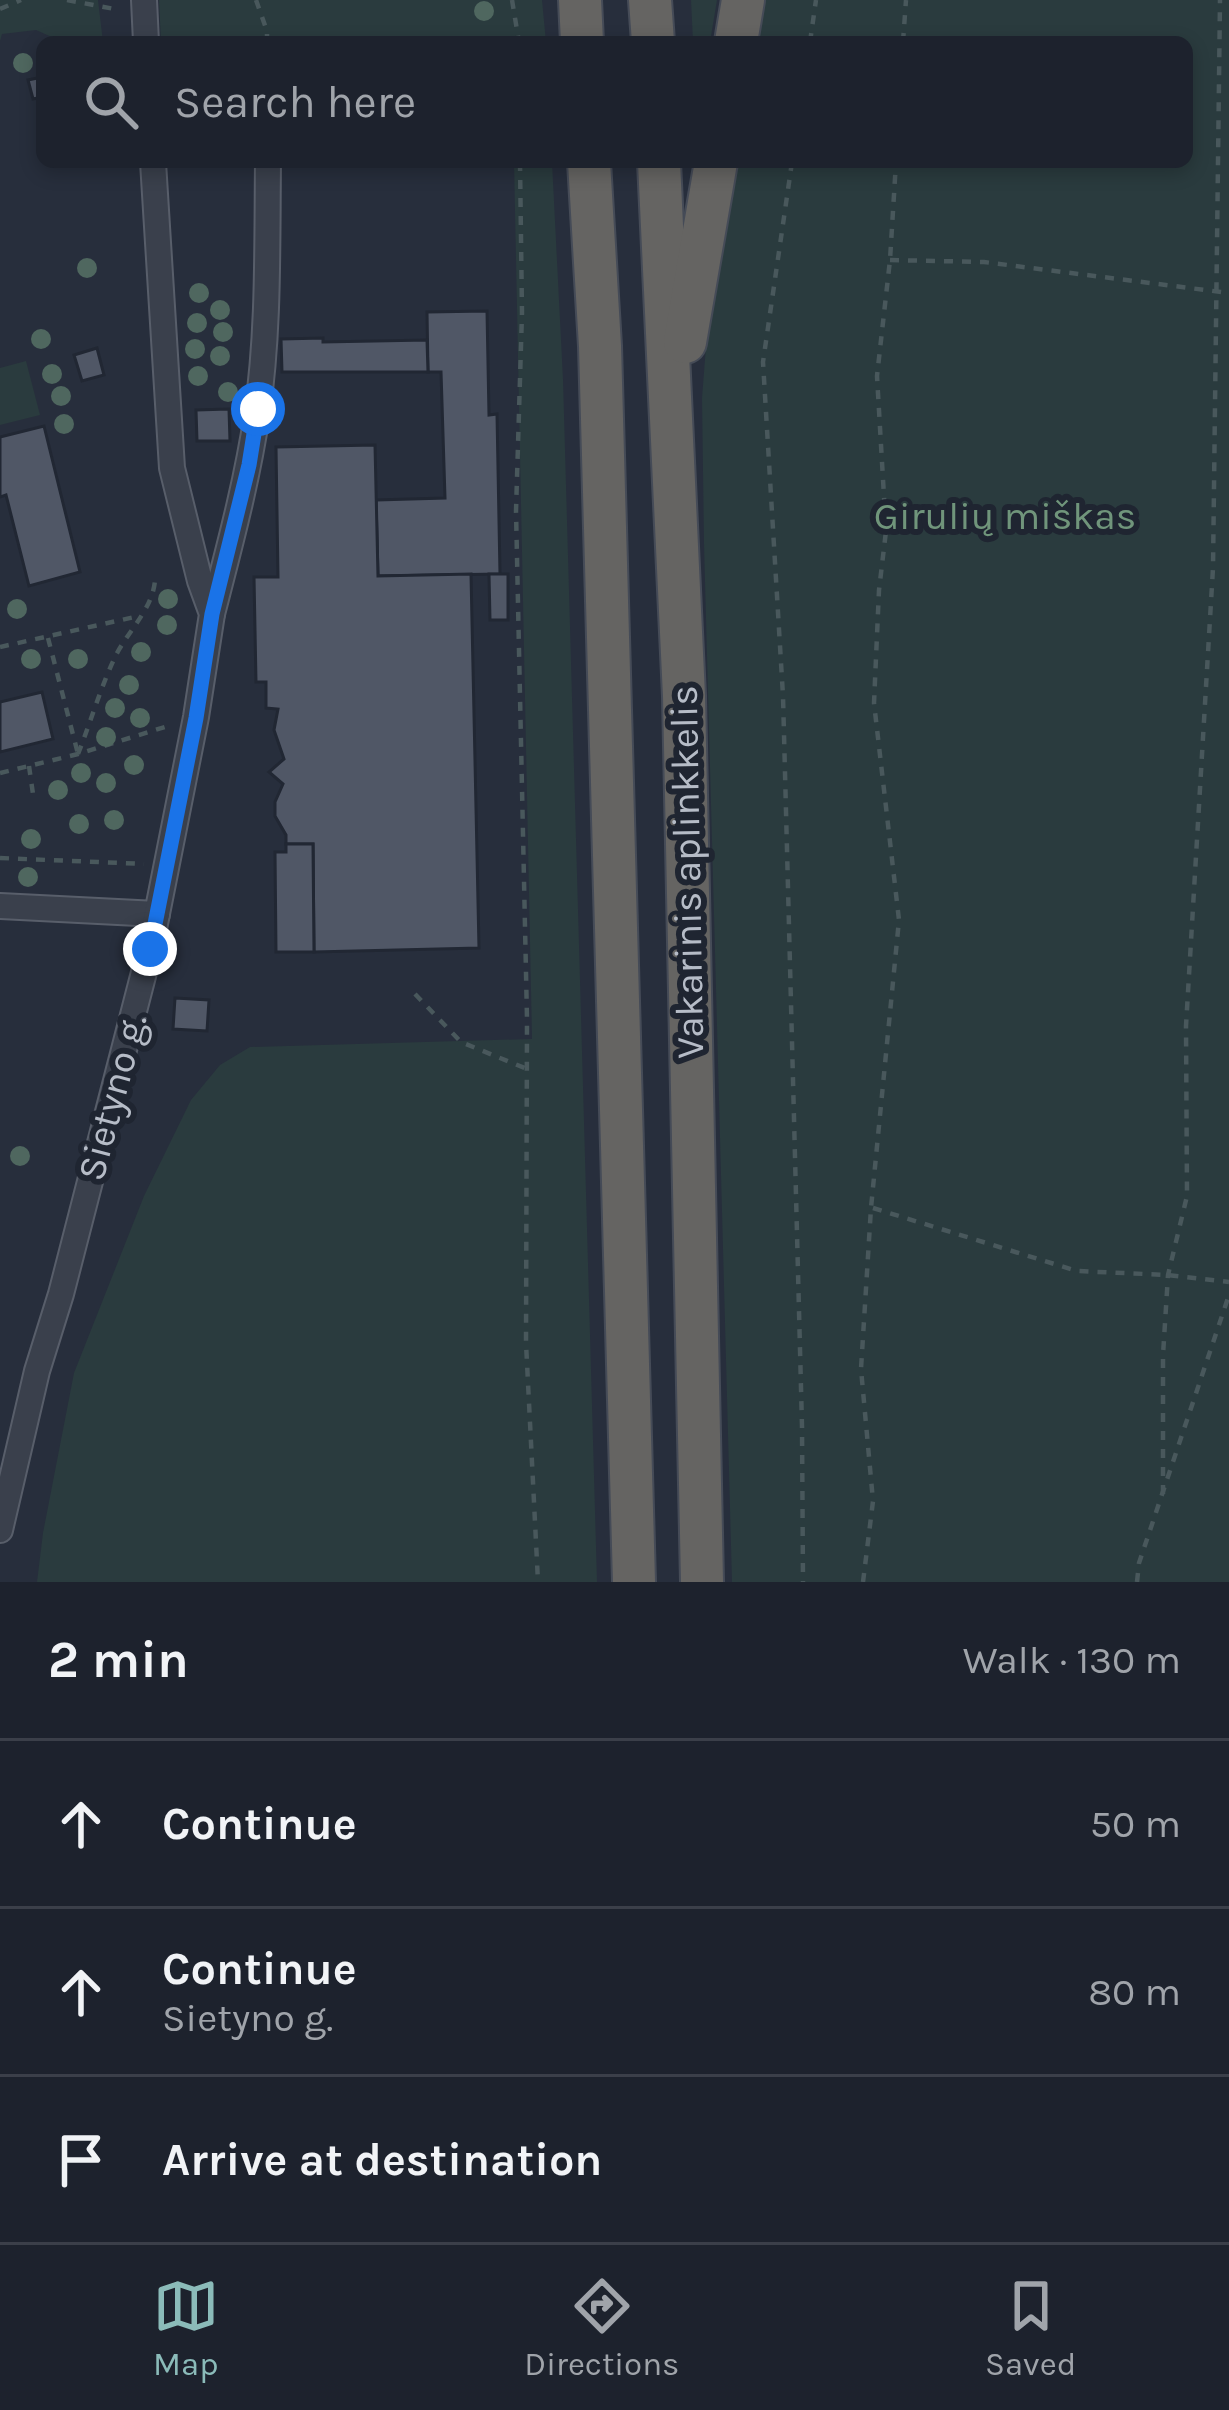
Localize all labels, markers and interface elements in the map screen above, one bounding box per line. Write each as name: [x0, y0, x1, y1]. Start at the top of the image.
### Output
search box: [36, 36, 1193, 168]
icon: search: [78, 69, 144, 135]
text: Search here: [174, 76, 416, 128]
route start: [231, 382, 285, 436]
park label: Girulių miškas: [874, 493, 1136, 539]
street label: Vakarinis aplinkkelis: [661, 685, 713, 1059]
route end: [123, 922, 177, 976]
street label: Sietyno g.: [68, 1008, 156, 1186]
text: 2 min: [48, 1630, 189, 1690]
text: Walk · 130 m: [963, 1637, 1181, 1683]
icon: ahead: [48, 1791, 114, 1857]
text: Continue: [162, 1798, 357, 1850]
text: 50 m: [1090, 1801, 1181, 1847]
text: Continue: [162, 1943, 357, 1995]
icon: ahead: [48, 1959, 114, 2025]
text: 80 m: [1088, 1969, 1181, 2015]
text: Sietyno g.: [162, 1995, 333, 2041]
icon: arrive: [48, 2127, 114, 2193]
text: Arrive at destination: [162, 2134, 602, 2186]
tab: Map: [153, 2273, 219, 2383]
tab: Directions: [524, 2273, 679, 2383]
tab: Saved: [985, 2273, 1076, 2383]

